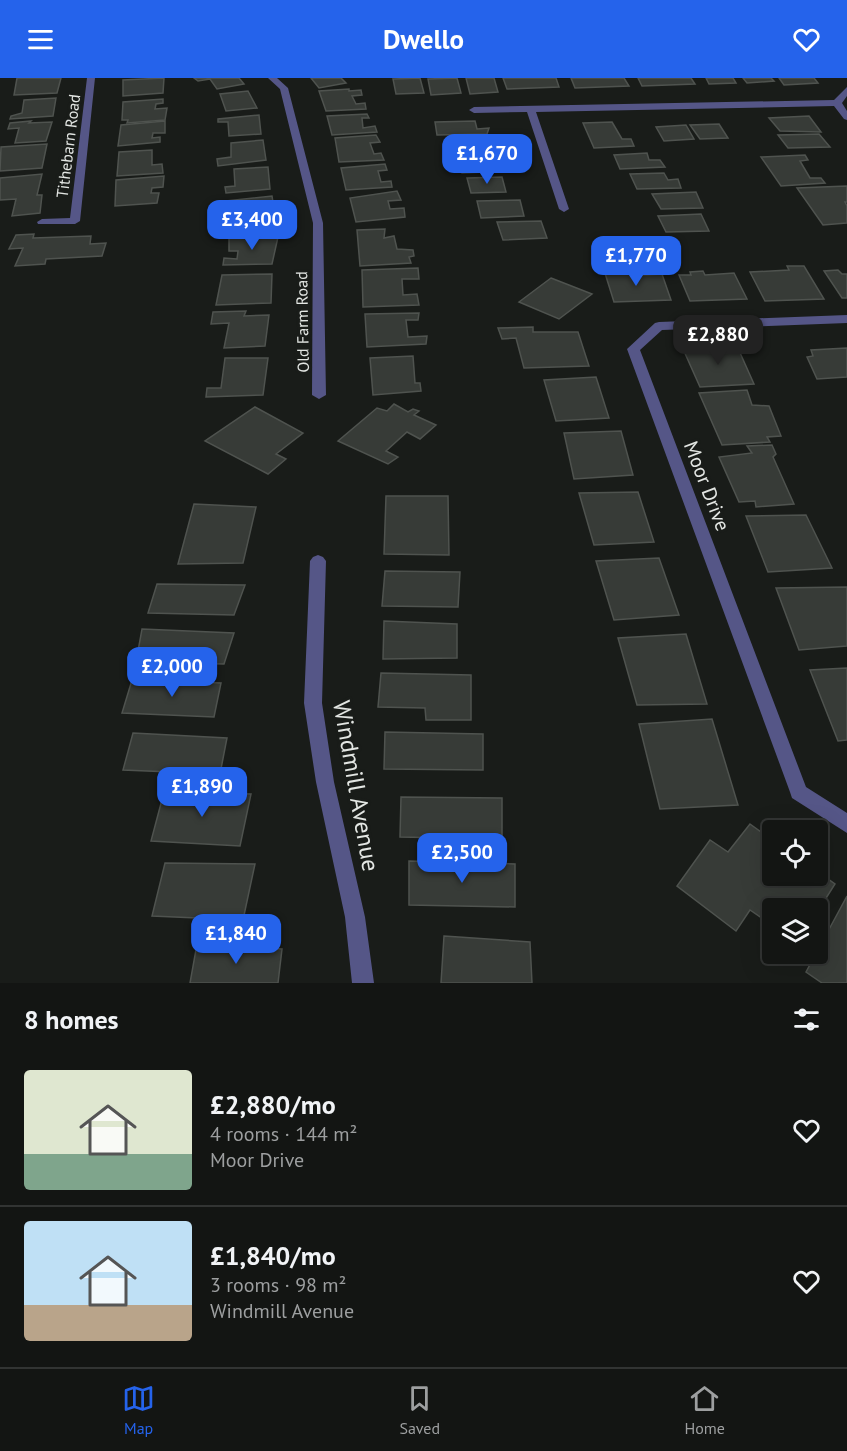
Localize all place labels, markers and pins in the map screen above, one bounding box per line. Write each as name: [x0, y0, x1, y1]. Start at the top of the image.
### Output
pin: £1,670: [438, 134, 536, 185]
pin: £3,400: [203, 200, 301, 251]
pin: £1,770: [587, 236, 685, 287]
pin: £2,880: [669, 315, 767, 366]
pin: £2,000: [123, 647, 221, 698]
pin: £1,890: [153, 767, 251, 818]
pin: £2,500: [413, 833, 511, 884]
pin: £1,840: [187, 914, 285, 965]

